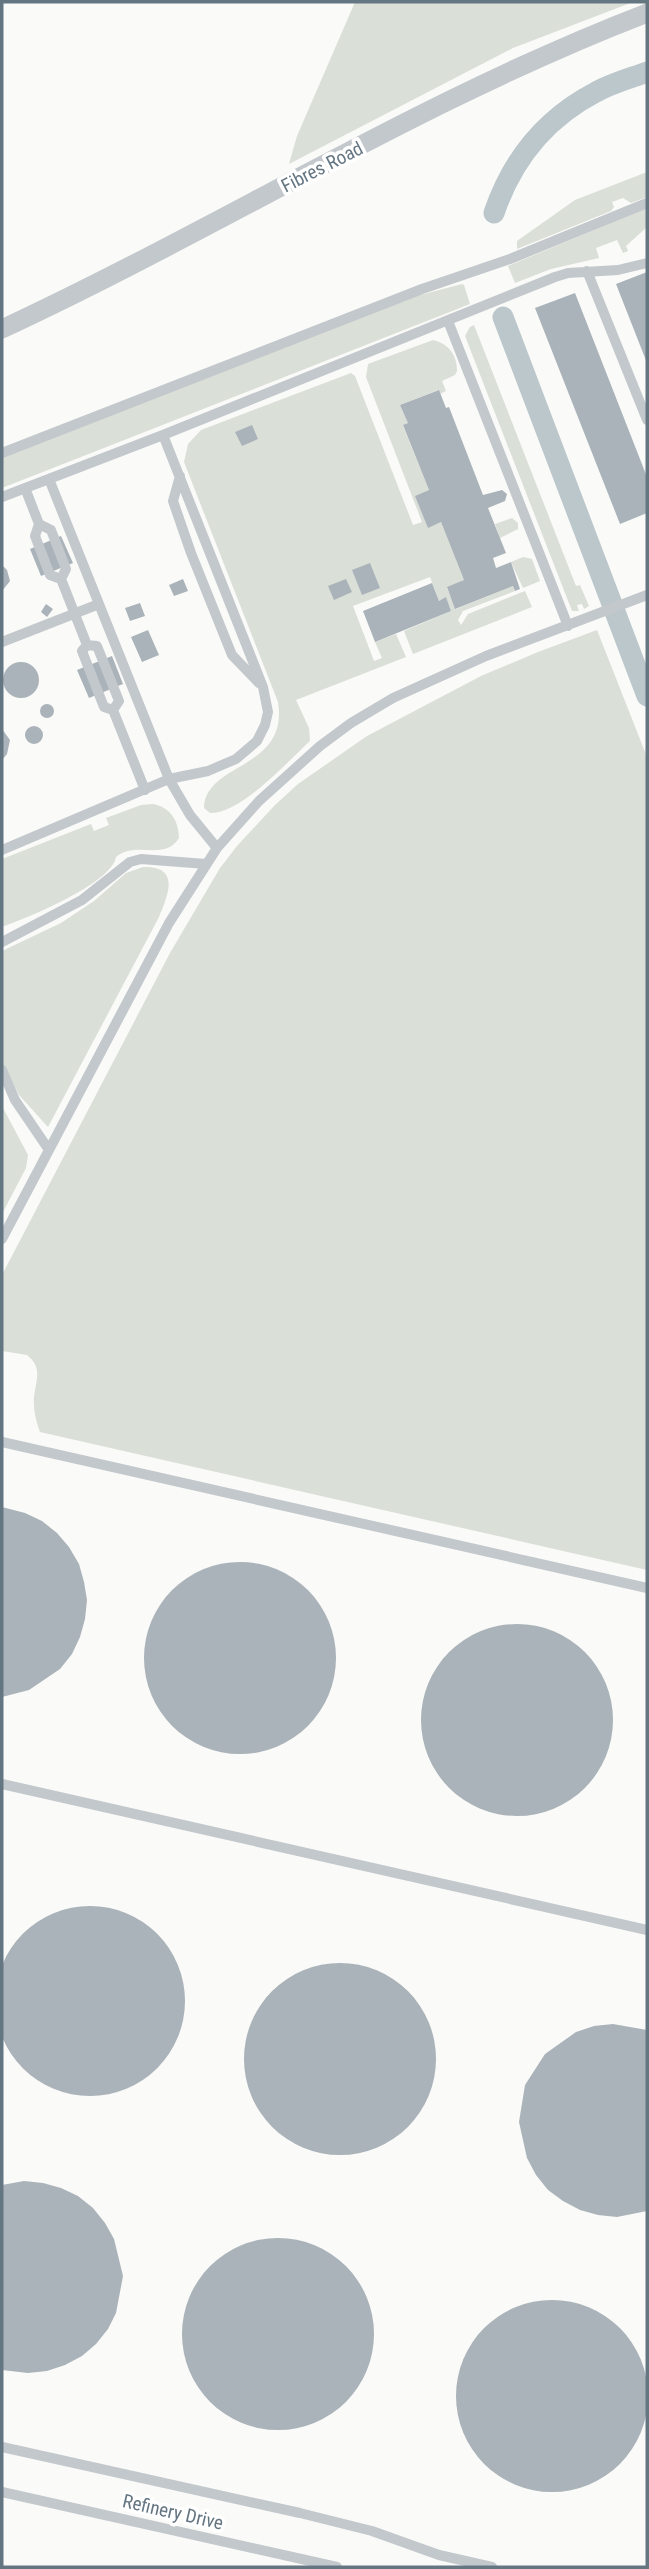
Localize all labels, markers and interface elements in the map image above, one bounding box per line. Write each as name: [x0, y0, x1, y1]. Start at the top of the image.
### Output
street label: Fibres Road: [277, 137, 367, 197]
street label: Refinery Drive: [120, 2489, 226, 2535]

